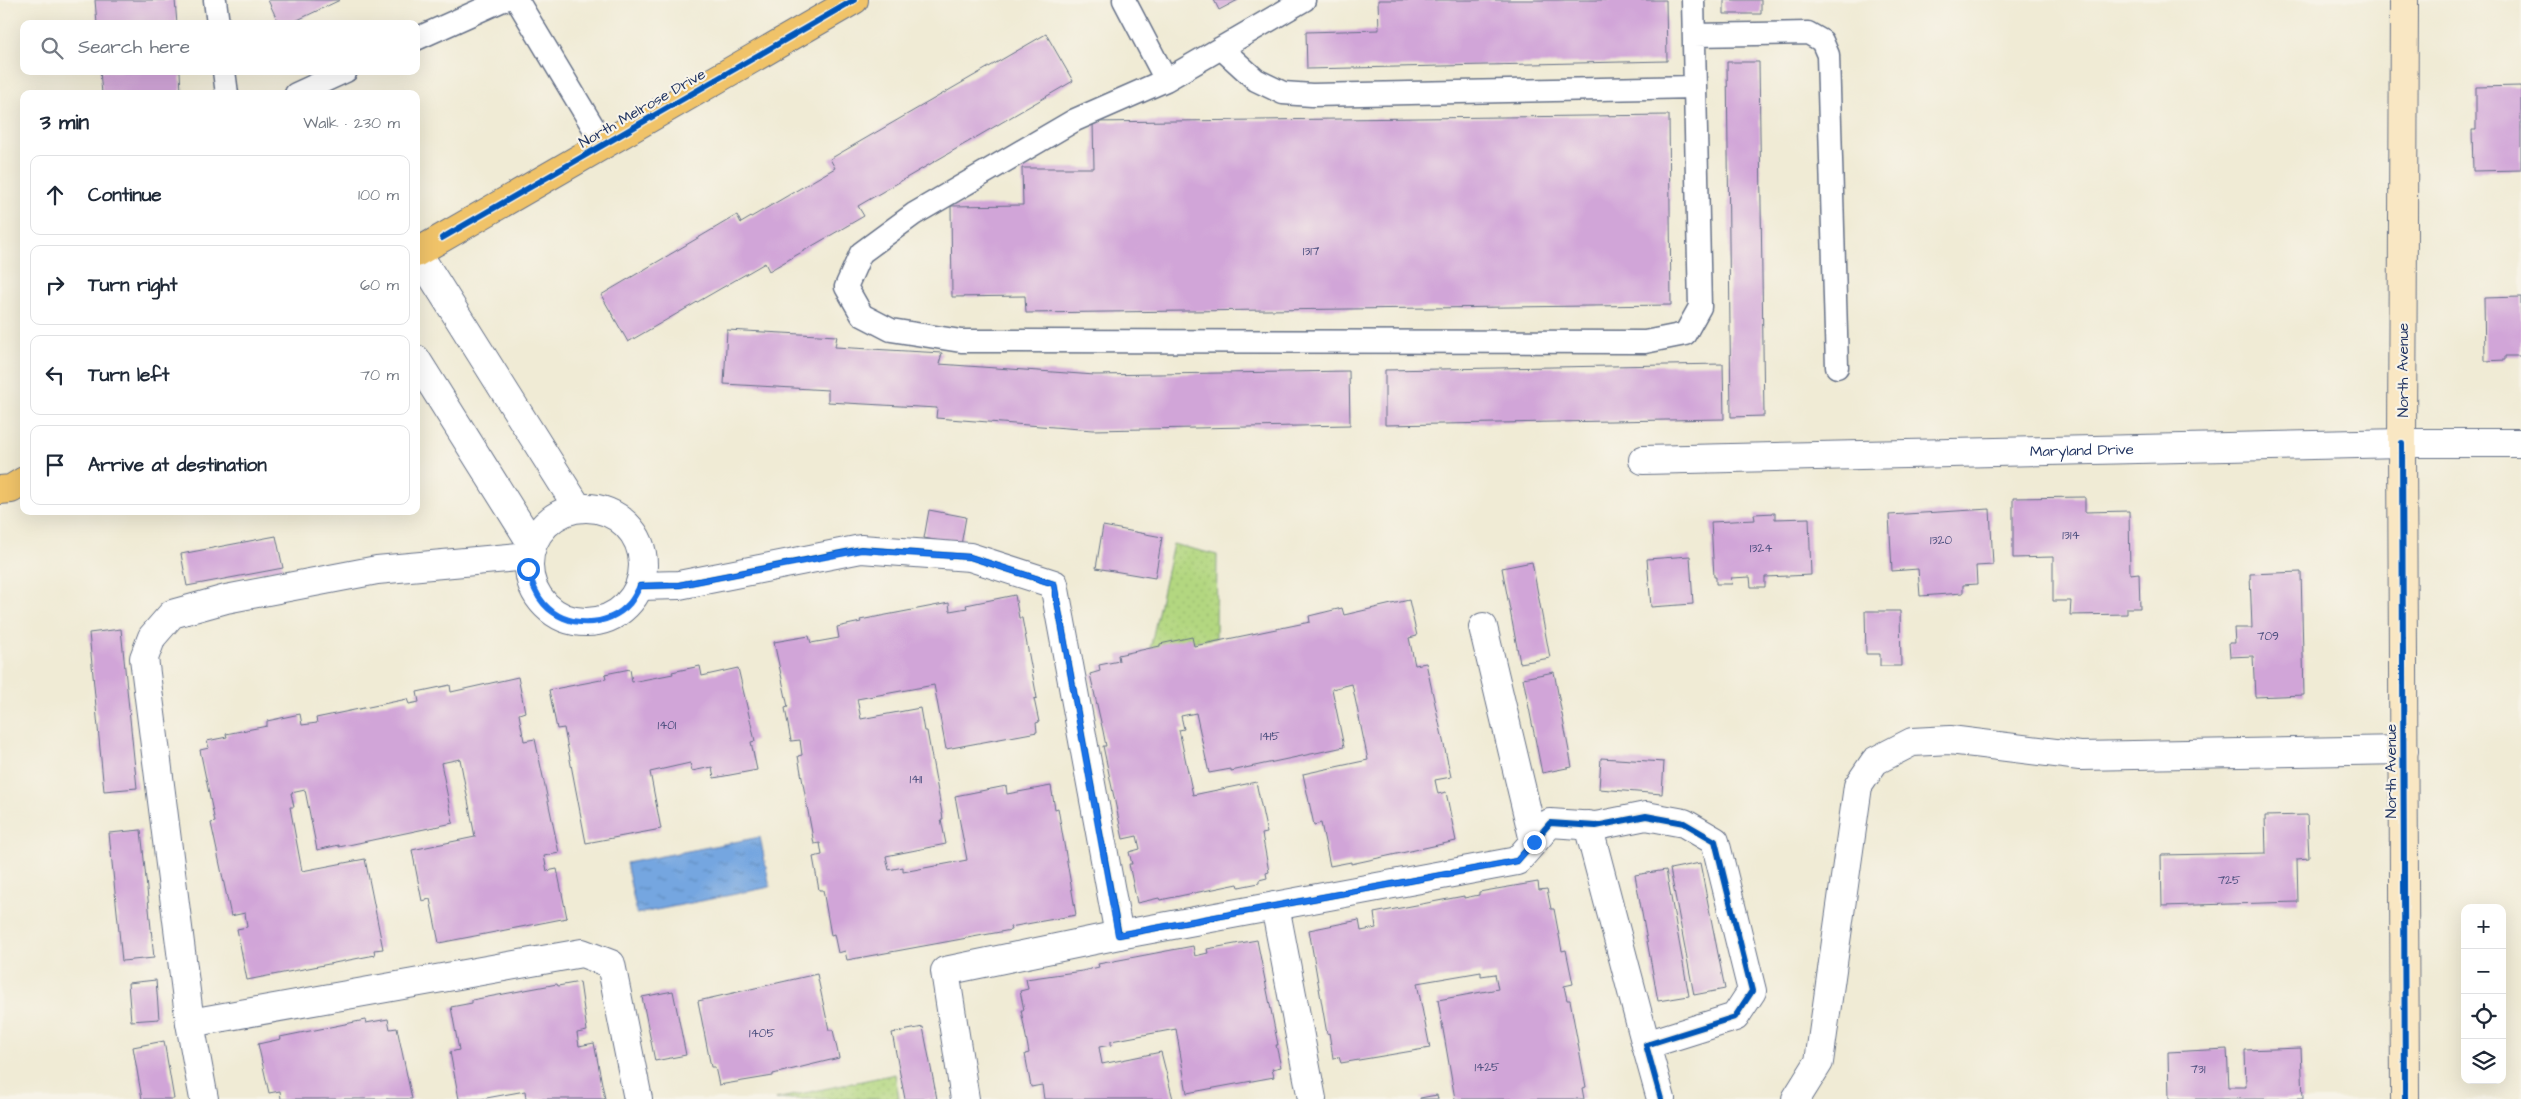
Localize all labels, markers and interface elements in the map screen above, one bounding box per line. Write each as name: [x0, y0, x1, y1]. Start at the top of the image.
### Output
search box: [20, 20, 420, 75]
icon: search: [38, 34, 66, 62]
text: Search here: [78, 34, 190, 61]
street label: North Melrose Drive: [575, 64, 709, 153]
text: 3 min: [40, 108, 89, 137]
text: Walk · 230 m: [303, 112, 400, 134]
icon: ahead: [41, 181, 69, 209]
text: Continue: [88, 182, 162, 209]
text: 100 m: [358, 184, 399, 206]
house number: 1317: [1303, 243, 1320, 260]
icon: right: [41, 271, 69, 299]
text: Turn right: [88, 272, 177, 299]
text: 60 m: [360, 274, 399, 296]
street label: North Avenue: [2393, 323, 2414, 417]
icon: left: [41, 361, 69, 389]
text: Turn left: [88, 362, 169, 389]
text: 70 m: [360, 364, 399, 386]
street label: Maryland Drive: [2030, 439, 2134, 463]
icon: arrive: [41, 451, 69, 479]
text: Arrive at destination: [88, 452, 267, 479]
house number: 1314: [2062, 527, 2080, 544]
house number: 1320: [1930, 532, 1952, 549]
house number: 1324: [1750, 540, 1772, 557]
route start: [517, 558, 540, 581]
house number: 709: [2257, 628, 2279, 645]
house number: 1401: [658, 717, 677, 734]
street label: North Avenue: [2381, 724, 2402, 818]
house number: 1415: [1260, 728, 1280, 745]
house number: 1411: [910, 771, 923, 788]
route end: [1523, 831, 1546, 854]
house number: 725: [2218, 872, 2241, 889]
map controls: [2461, 904, 2506, 1084]
button: +: [2461, 904, 2506, 949]
button: −: [2461, 949, 2506, 994]
button: locate: [2461, 994, 2506, 1039]
house number: 1405: [749, 1025, 775, 1042]
button: layers: [2461, 1039, 2506, 1084]
house number: 1425: [1474, 1059, 1500, 1076]
house number: 731: [2190, 1061, 2206, 1078]

